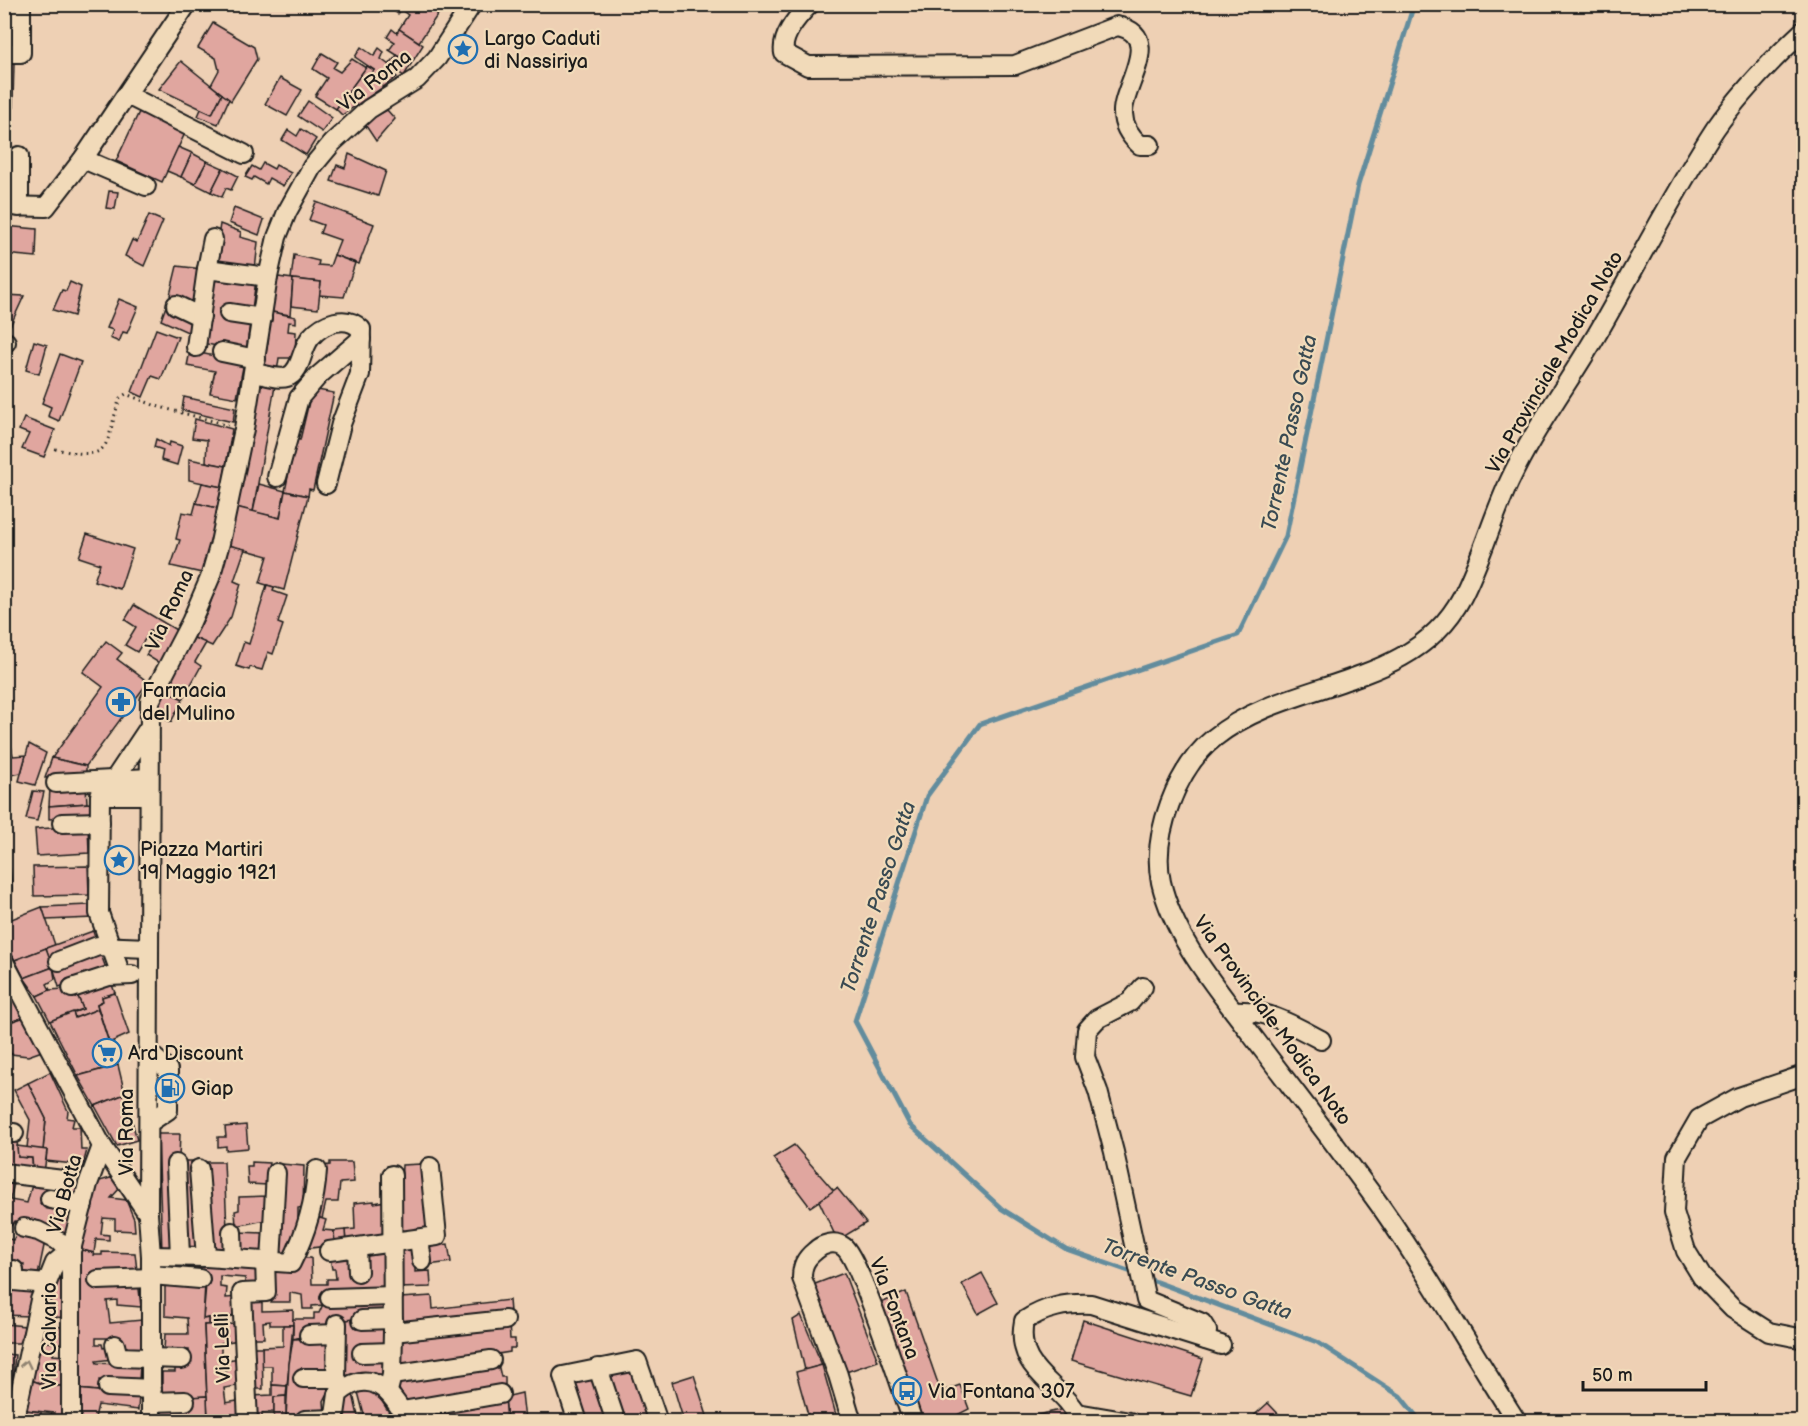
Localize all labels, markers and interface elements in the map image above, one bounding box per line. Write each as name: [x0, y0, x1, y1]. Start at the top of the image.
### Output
place label: Largo Caduti di Nassiriya: [484, 27, 600, 74]
place icon: Largo Caduti di Nassiriya: [447, 33, 479, 65]
street label: Via Roma: [333, 44, 416, 117]
street label: Via Provinciale Modica Noto: [1481, 247, 1629, 478]
water label: Torrente Passo Gatta: [1256, 332, 1323, 534]
street label: Via Roma: [141, 566, 199, 655]
place label: Farmacia del Mulino: [142, 679, 235, 726]
pharmacy icon: Farmacia del Mulino: [105, 686, 137, 718]
water label: Torrente Passo Gatta: [836, 798, 921, 996]
place label: Piazza Martiri 19 Maggio 1921: [140, 838, 276, 885]
place icon: Piazza Martiri 19 Maggio 1921: [103, 844, 135, 876]
street label: Via Provinciale Modica Noto: [1188, 911, 1356, 1130]
supermarket icon: Ard Discount: [91, 1037, 123, 1069]
place label: Ard Discount: [128, 1042, 243, 1066]
fuel station icon: Giap: [154, 1072, 186, 1104]
place label: Giap: [191, 1077, 234, 1101]
street label: Via Roma: [115, 1088, 139, 1176]
street label: Via Botta: [42, 1152, 88, 1237]
water label: Torrente Passo Gatta: [1098, 1233, 1295, 1326]
street label: Via Fontana: [864, 1254, 924, 1363]
street label: Via Calvario: [38, 1282, 62, 1390]
street label: Via Lelli: [210, 1313, 236, 1383]
scale bar: [1583, 1354, 1706, 1392]
one-way arrow: [19, 1360, 32, 1370]
text: 50 m: [1592, 1365, 1633, 1386]
bus stop icon: Via Fontana 307: [891, 1375, 923, 1407]
place label: Via Fontana 307: [928, 1380, 1075, 1404]

